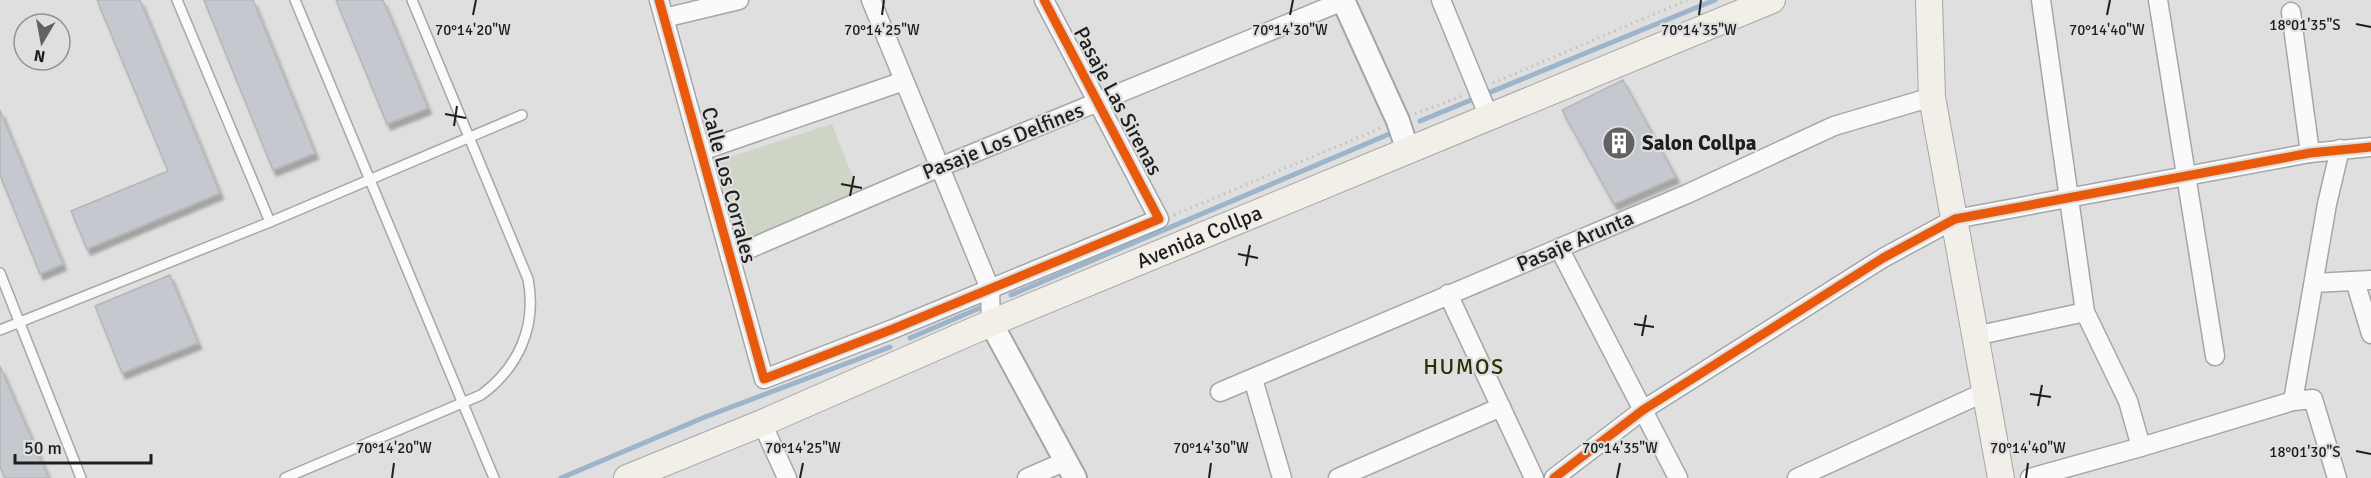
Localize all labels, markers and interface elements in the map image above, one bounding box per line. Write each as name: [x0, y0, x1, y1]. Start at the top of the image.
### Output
north arrow: [12, 12, 72, 72]
text: 18°01'35"S: [2269, 16, 2341, 34]
text: 70°14'20"W: [435, 21, 511, 39]
text: 70°14'25"W: [844, 21, 920, 39]
text: 70°14'30"W: [1252, 21, 1328, 39]
text: 70°14'35"W: [1661, 21, 1737, 39]
text: 70°14'40"W: [2069, 21, 2145, 39]
street label: Pasaje Las Sirenas: [1068, 22, 1168, 180]
text: N: [32, 45, 47, 67]
street label: Pasaje Los Delfines: [919, 97, 1087, 185]
street label: Calle Los Corrales: [696, 104, 762, 266]
building icon: Salon Collpa: [1601, 125, 1637, 161]
place label: Salon Collpa: [1642, 130, 1757, 156]
street label: Avenida Collpa: [1133, 199, 1266, 274]
street label: Pasaje Arunta: [1513, 205, 1637, 277]
district label: HUMOS: [1423, 353, 1505, 380]
scale bar: [15, 427, 152, 465]
text: 50 m: [24, 437, 62, 459]
text: 70°14'20"W: [356, 439, 432, 457]
text: 70°14'25"W: [765, 439, 841, 457]
text: 70°14'30"W: [1173, 439, 1249, 457]
text: 70°14'35"W: [1582, 439, 1658, 457]
text: 70°14'40"W: [1990, 439, 2066, 457]
text: 18°01'30"S: [2269, 443, 2341, 461]

